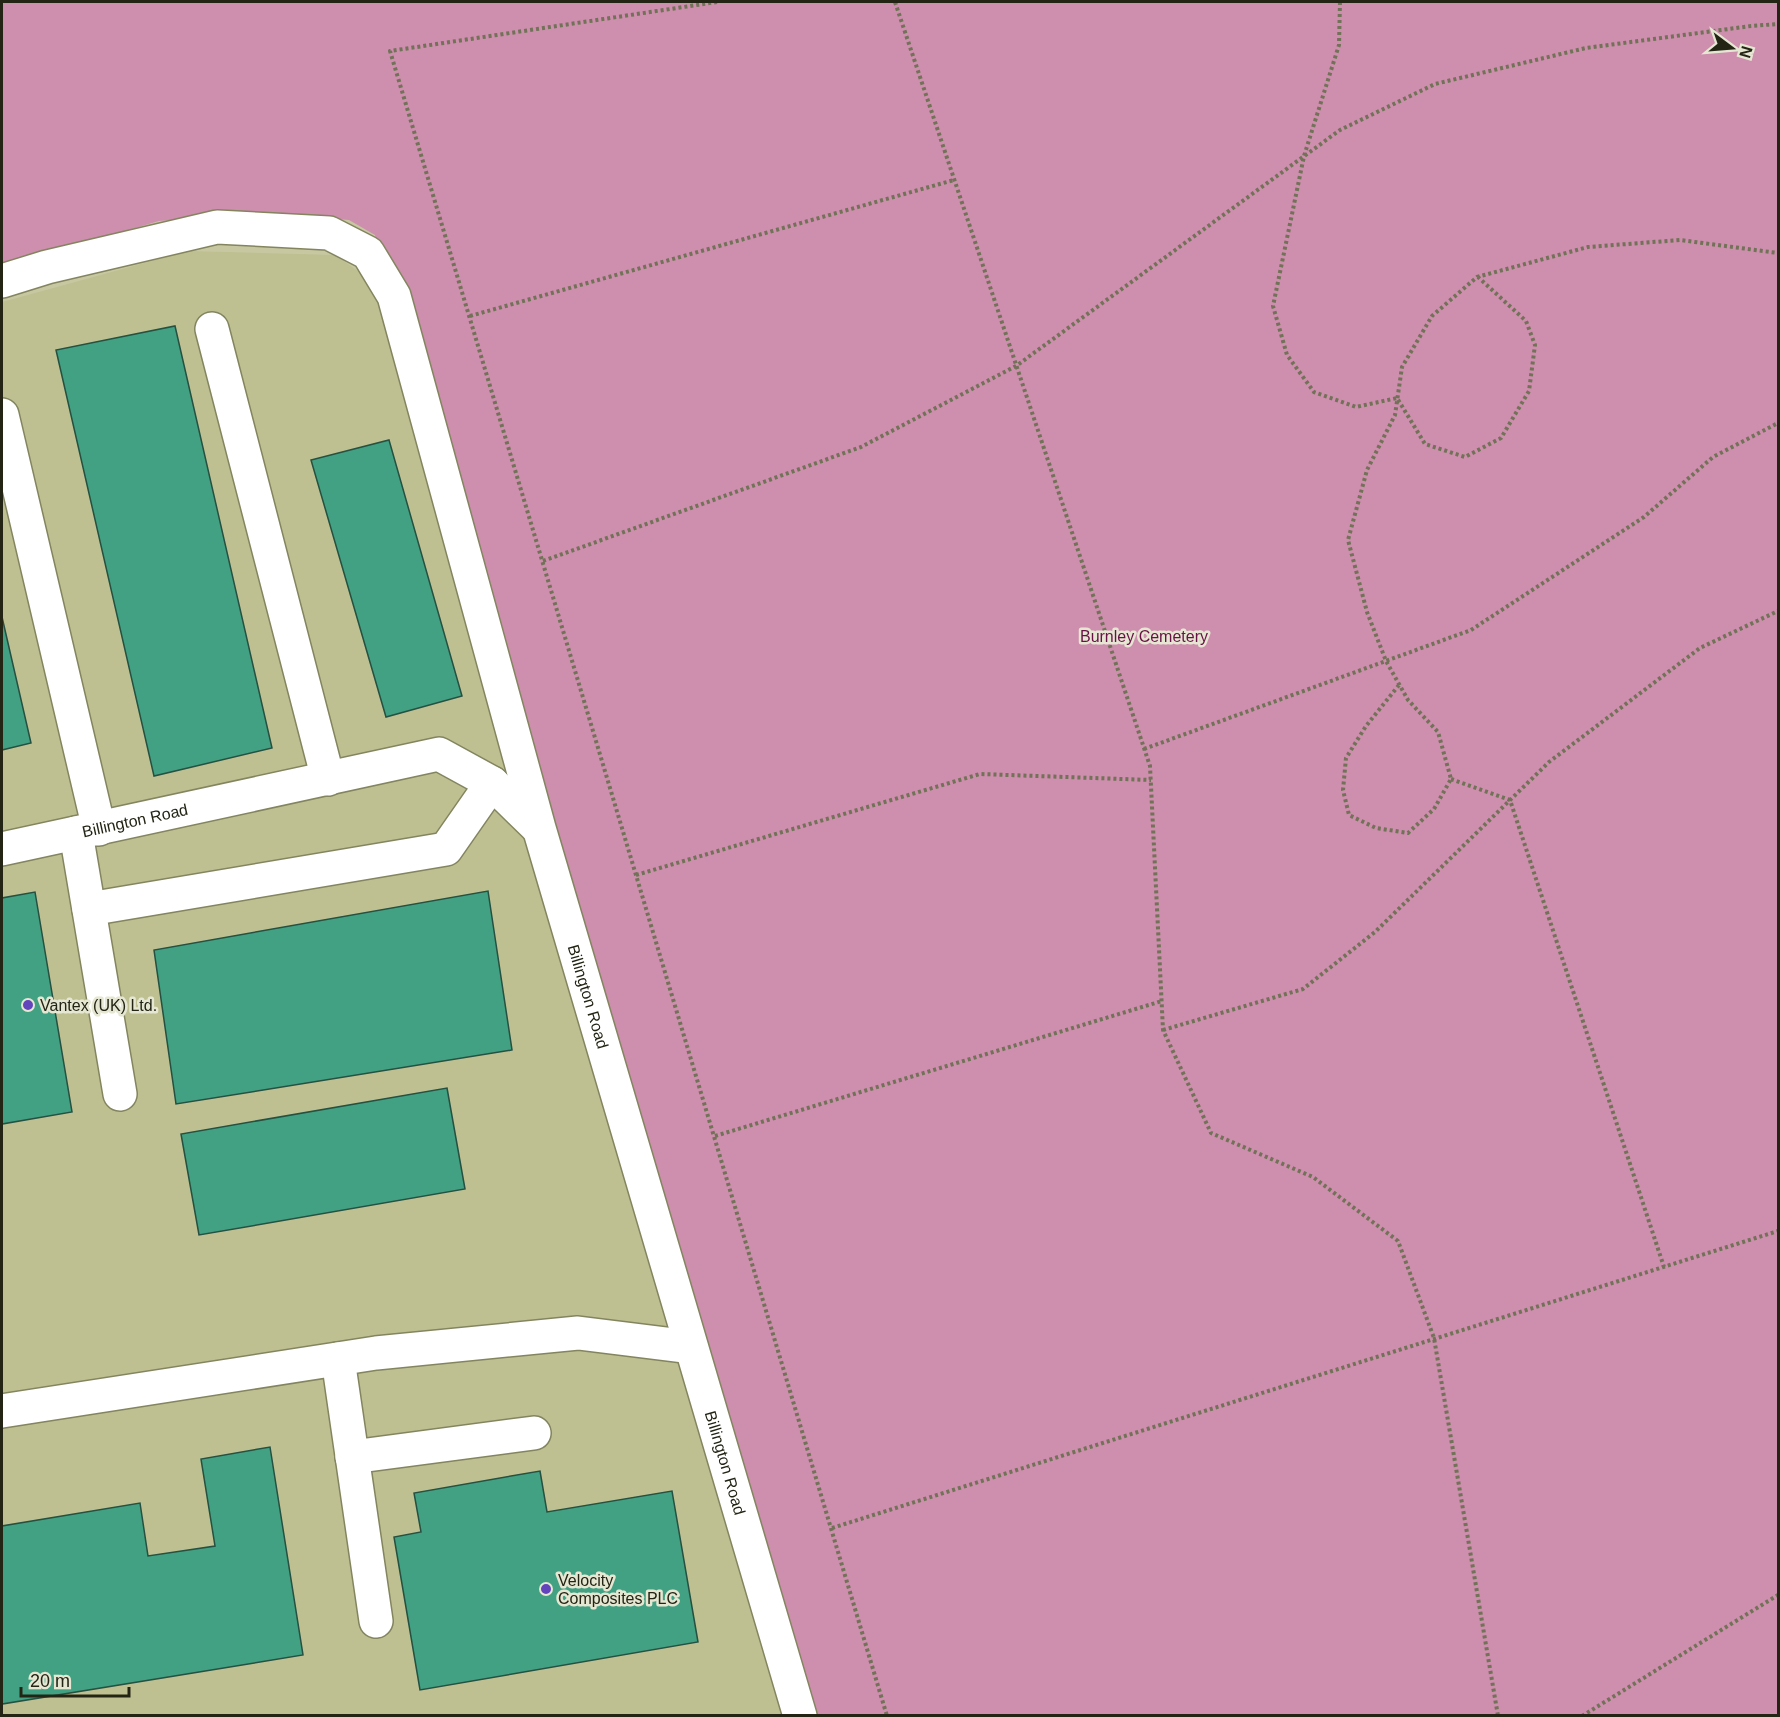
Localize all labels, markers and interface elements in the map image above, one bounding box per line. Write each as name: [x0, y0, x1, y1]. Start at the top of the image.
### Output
north arrow: [1702, 18, 1762, 78]
text: N: [1736, 44, 1756, 60]
park label: Burnley Cemetery: [1080, 628, 1208, 645]
street label: Billington Road: [81, 801, 189, 840]
street label: Billington Road: [565, 943, 611, 1051]
place label: Vantex (UK) Ltd.: [40, 997, 157, 1014]
marker: Vantex (UK) Ltd.: [21, 998, 35, 1012]
street label: Billington Road: [702, 1409, 748, 1517]
place label: Velocity Composites PLC: [558, 1572, 678, 1607]
marker: Velocity Composites PLC: [539, 1582, 553, 1596]
scale bar: [21, 1660, 129, 1698]
text: 20 m: [30, 1671, 70, 1691]

